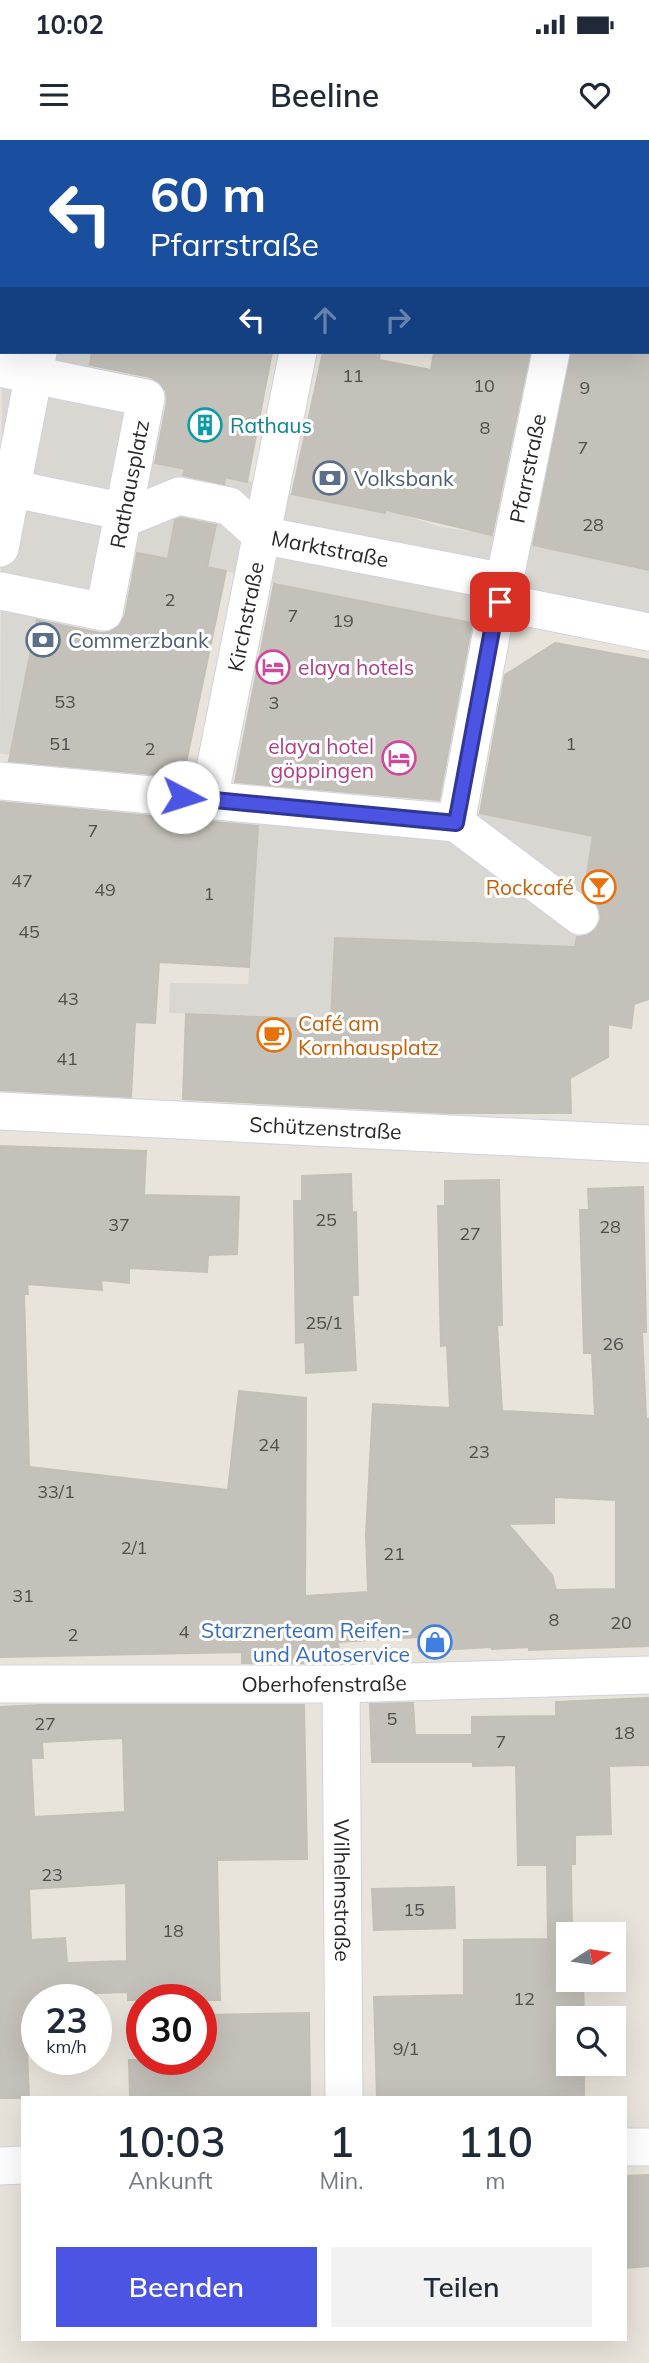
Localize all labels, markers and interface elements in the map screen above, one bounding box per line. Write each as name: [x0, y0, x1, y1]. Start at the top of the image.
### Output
text: 10:02: [35, 8, 104, 41]
text: Beeline: [270, 75, 379, 115]
icon: menu: [35, 76, 73, 114]
icon: heart: [576, 76, 614, 114]
text: 60 m: [150, 163, 266, 224]
icon: left: [35, 168, 126, 259]
text: Pfarrstraße: [150, 224, 319, 264]
icon: left: [233, 301, 271, 339]
icon: ahead: [306, 301, 344, 339]
icon: right: [379, 301, 417, 339]
house number: 11: [342, 364, 364, 387]
house number: 10: [473, 374, 495, 397]
house number: 9: [580, 376, 590, 399]
building icon: Rathaus: [186, 406, 224, 444]
street label: Pfarrstraße: [503, 411, 551, 525]
place label: Rathaus: [230, 412, 312, 438]
house number: 8: [480, 416, 490, 439]
street label: Rathausplatz: [104, 418, 154, 550]
house number: 7: [578, 436, 588, 459]
bank icon: Volksbank: [311, 459, 349, 497]
place label: Volksbank: [354, 465, 454, 491]
house number: 28: [582, 513, 604, 536]
street label: Marktstraße: [269, 524, 391, 572]
street label: Kirchstraße: [222, 560, 269, 674]
pin: [470, 572, 530, 632]
icon: arrive: [481, 583, 519, 621]
house number: 2: [165, 588, 175, 611]
house number: 7: [288, 604, 298, 627]
house number: 19: [332, 609, 354, 632]
bank icon: Commerzbank: [24, 621, 62, 659]
place label: Commerzbank: [68, 627, 209, 653]
hotel icon: elaya hotels: [254, 648, 292, 686]
place label: elaya hotels: [298, 654, 414, 680]
house number: 53: [54, 690, 76, 713]
house number: 3: [269, 691, 279, 714]
house number: 51: [49, 732, 71, 755]
house number: 1: [566, 732, 576, 755]
place label: elaya hotel göppingen: [268, 733, 374, 783]
house number: 2: [145, 737, 155, 760]
hotel icon: elaya hotel göppingen: [380, 739, 418, 777]
position arrow: [146, 760, 220, 834]
house number: 7: [88, 819, 98, 842]
bar icon: Rockcafé: [580, 868, 618, 906]
house number: 47: [11, 869, 33, 892]
place label: Rockcafé: [486, 874, 574, 900]
house number: 49: [94, 878, 116, 901]
house number: 1: [204, 882, 214, 905]
house number: 45: [18, 920, 40, 943]
house number: 43: [57, 987, 79, 1010]
place label: Café am Kornhausplatz: [298, 1010, 439, 1060]
cafe icon: Café am Kornhausplatz: [255, 1016, 293, 1054]
house number: 41: [56, 1047, 78, 1070]
street label: Schützenstraße: [249, 1111, 402, 1144]
house number: 25: [315, 1208, 337, 1231]
house number: 37: [108, 1213, 130, 1236]
house number: 28: [599, 1215, 621, 1238]
house number: 27: [459, 1222, 481, 1245]
house number: 25/1: [305, 1311, 343, 1334]
house number: 26: [602, 1332, 624, 1355]
house number: 24: [258, 1433, 280, 1456]
house number: 23: [468, 1440, 490, 1463]
house number: 33/1: [37, 1480, 75, 1503]
house number: 2/1: [121, 1536, 147, 1559]
house number: 21: [383, 1542, 405, 1565]
house number: 31: [12, 1584, 34, 1607]
house number: 8: [549, 1608, 559, 1631]
house number: 20: [610, 1611, 632, 1634]
place label: Starznerteam Reifen- und Autoservice: [201, 1617, 410, 1667]
house number: 4: [179, 1620, 190, 1643]
house number: 2: [68, 1623, 78, 1646]
shop icon: Starznerteam Reifen- und Autoservice: [416, 1623, 454, 1661]
street label: Oberhofenstraße: [241, 1669, 407, 1697]
house number: 5: [387, 1707, 398, 1730]
house number: 27: [34, 1712, 56, 1735]
house number: 18: [613, 1721, 635, 1744]
house number: 7: [496, 1730, 506, 1753]
street label: Wilhelmstraße: [329, 1818, 356, 1962]
house number: 23: [41, 1863, 63, 1886]
house number: 15: [403, 1898, 425, 1921]
house number: 18: [162, 1919, 184, 1942]
north arrow: [556, 1922, 626, 1992]
map controls: [556, 1922, 626, 2076]
speed limit sign: 30: [126, 1984, 217, 2075]
house number: 12: [513, 1987, 535, 2010]
text: 23: [45, 1998, 88, 2042]
button: search: [556, 2006, 626, 2076]
text: km/h: [46, 2035, 87, 2058]
house number: 9/1: [393, 2037, 419, 2060]
text: 10:03: [115, 2115, 226, 2168]
text: 1: [329, 2115, 354, 2168]
text: 110: [457, 2115, 533, 2168]
text: Ankunft: [128, 2166, 212, 2195]
text: Min.: [320, 2166, 364, 2195]
text: m: [485, 2166, 505, 2195]
button: Beenden: [56, 2247, 317, 2327]
button: Teilen: [331, 2247, 592, 2327]

